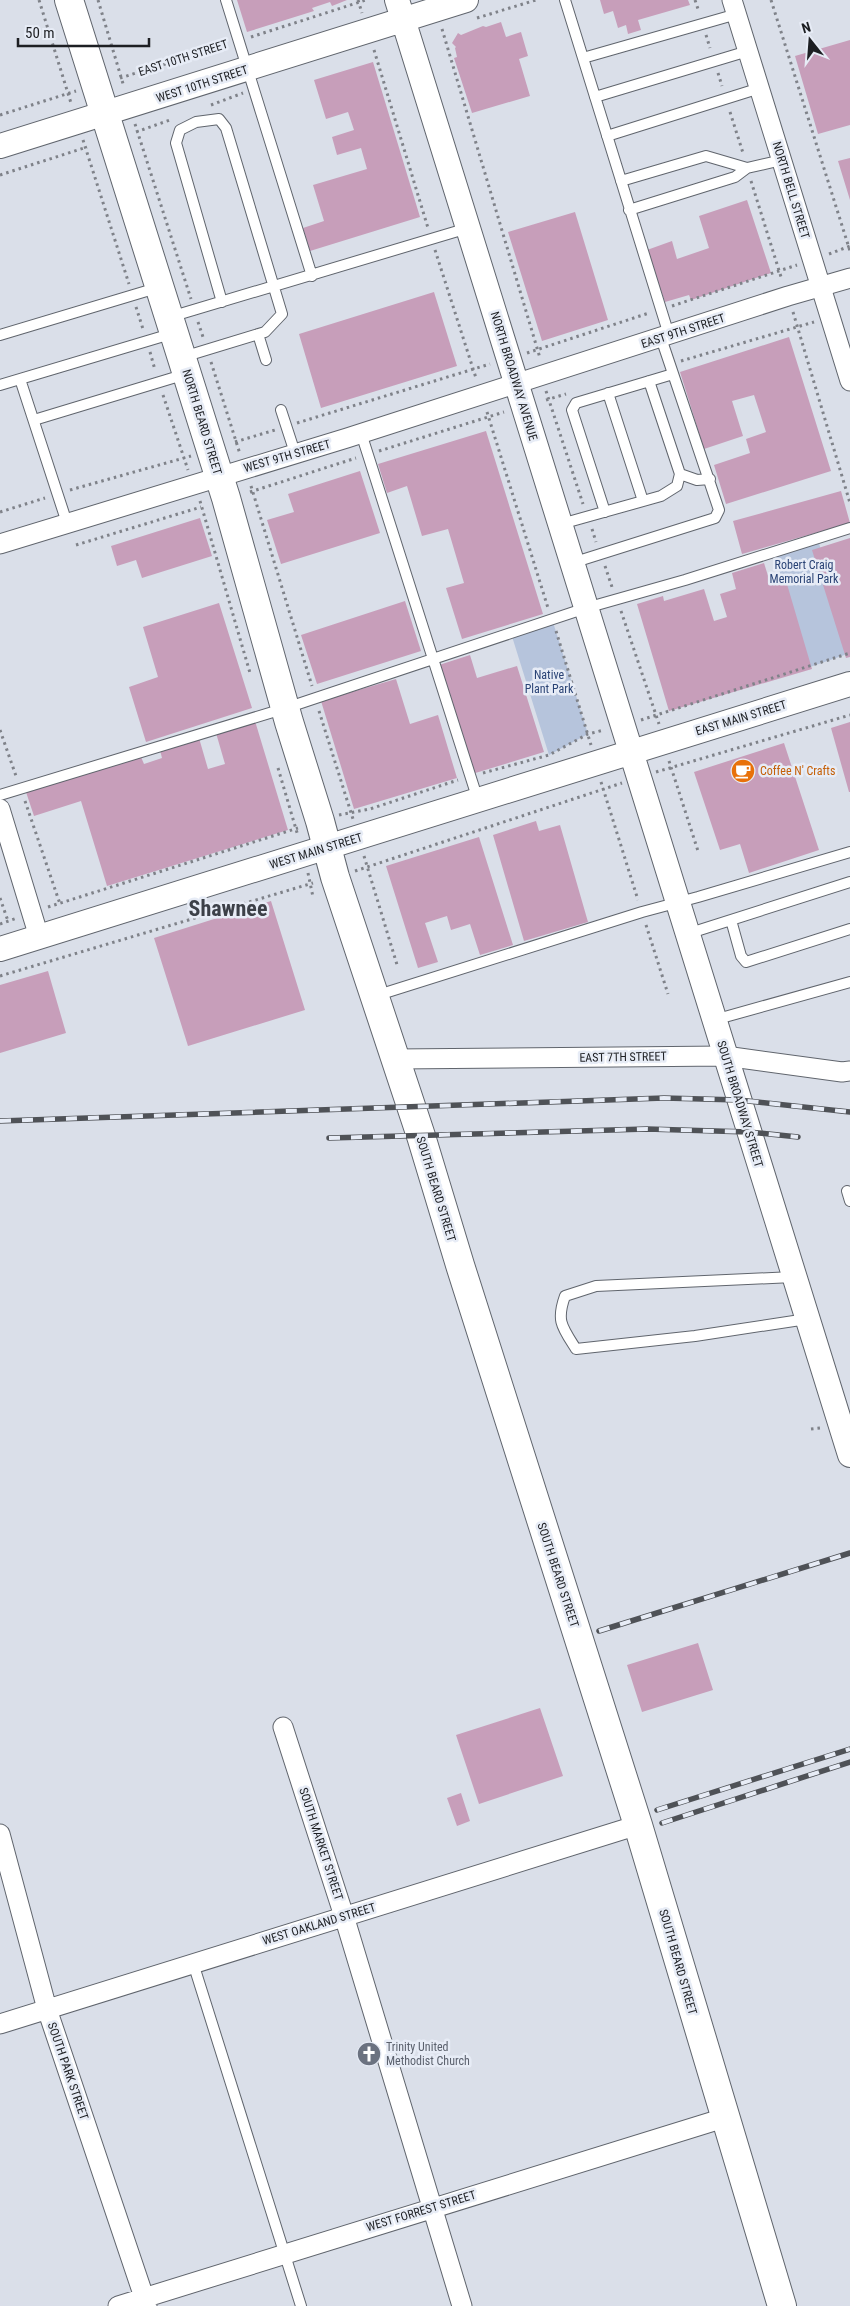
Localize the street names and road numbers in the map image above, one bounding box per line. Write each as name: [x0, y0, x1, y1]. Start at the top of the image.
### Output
street label: EAST 10TH STREET: [136, 37, 230, 79]
street label: WEST 10TH STREET: [154, 63, 250, 105]
street label: NORTH BELL STREET: [770, 140, 812, 240]
street label: NORTH BROADWAY AVENUE: [488, 310, 540, 442]
street label: EAST 9TH STREET: [639, 311, 727, 351]
street label: NORTH BEARD STREET: [179, 368, 225, 476]
street label: WEST 9TH STREET: [242, 437, 332, 475]
street label: EAST MAIN STREET: [694, 698, 788, 738]
street label: WEST MAIN STREET: [268, 830, 364, 872]
street label: SOUTH BROADWAY STREET: [714, 1039, 766, 1169]
street label: EAST 7TH STREET: [579, 1049, 667, 1065]
street label: SOUTH BEARD STREET: [413, 1135, 459, 1243]
street label: SOUTH BEARD STREET: [534, 1521, 582, 1629]
street label: SOUTH MARKET STREET: [296, 1786, 346, 1902]
street label: WEST OAKLAND STREET: [261, 1900, 377, 1948]
street label: SOUTH BEARD STREET: [656, 1908, 700, 2016]
street label: SOUTH PARK STREET: [45, 2020, 91, 2122]
street label: WEST FORREST STREET: [364, 2188, 478, 2234]

